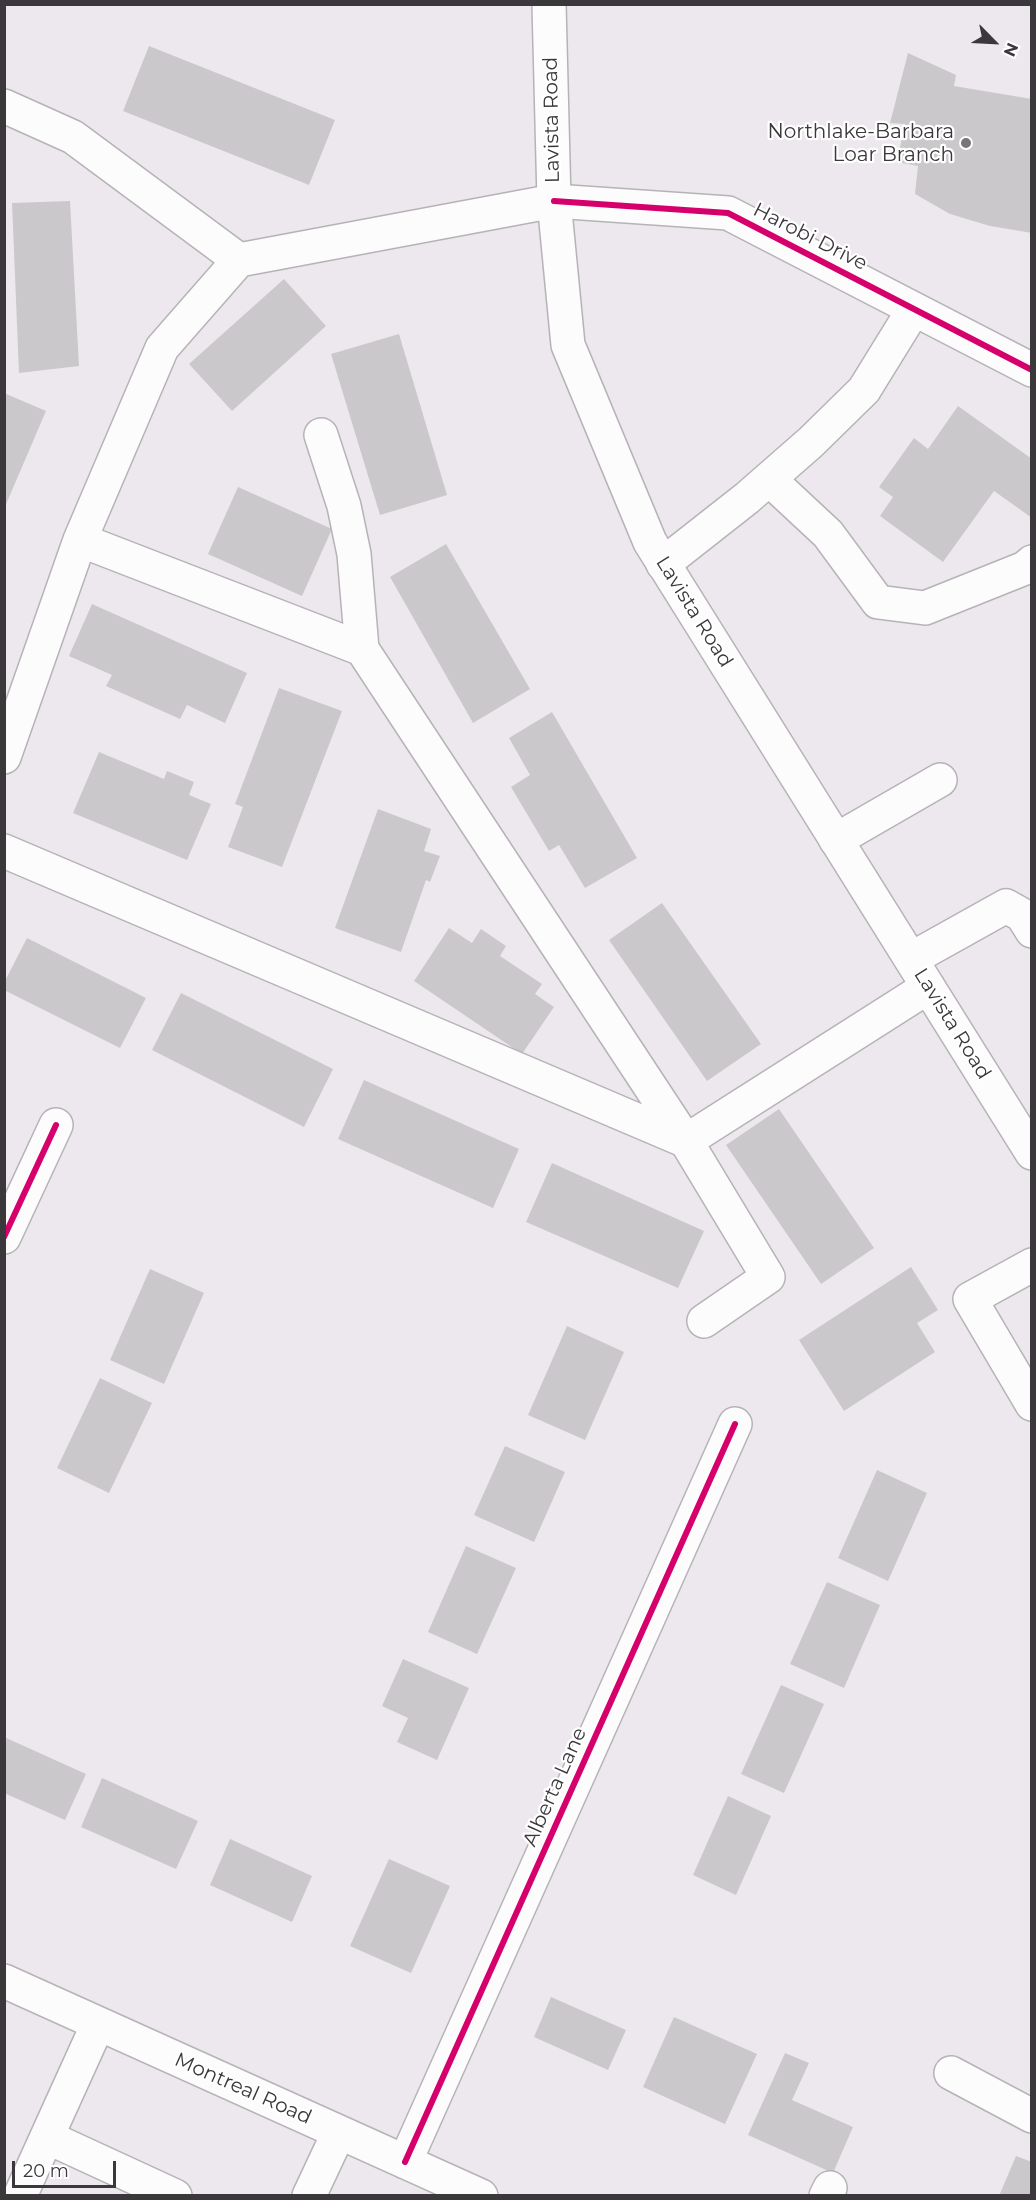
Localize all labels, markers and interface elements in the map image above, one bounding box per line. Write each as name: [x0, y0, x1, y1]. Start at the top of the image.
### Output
north arrow: [964, 12, 1024, 72]
text: N: [1000, 40, 1022, 59]
street label: Lavista Road: [539, 57, 565, 183]
place label: Northlake-Barbara Loar Branch: [768, 120, 954, 167]
marker: Northlake-Barbara Loar Branch: [959, 136, 973, 150]
street label: Harobi Drive: [749, 198, 871, 276]
street label: Lavista Road: [650, 552, 738, 672]
street label: Lavista Road: [908, 964, 996, 1084]
street label: Alberta Lane: [518, 1724, 592, 1850]
street label: Montreal Road: [171, 2048, 315, 2130]
scale bar: [15, 2149, 118, 2187]
text: 20 m: [23, 2160, 69, 2182]

